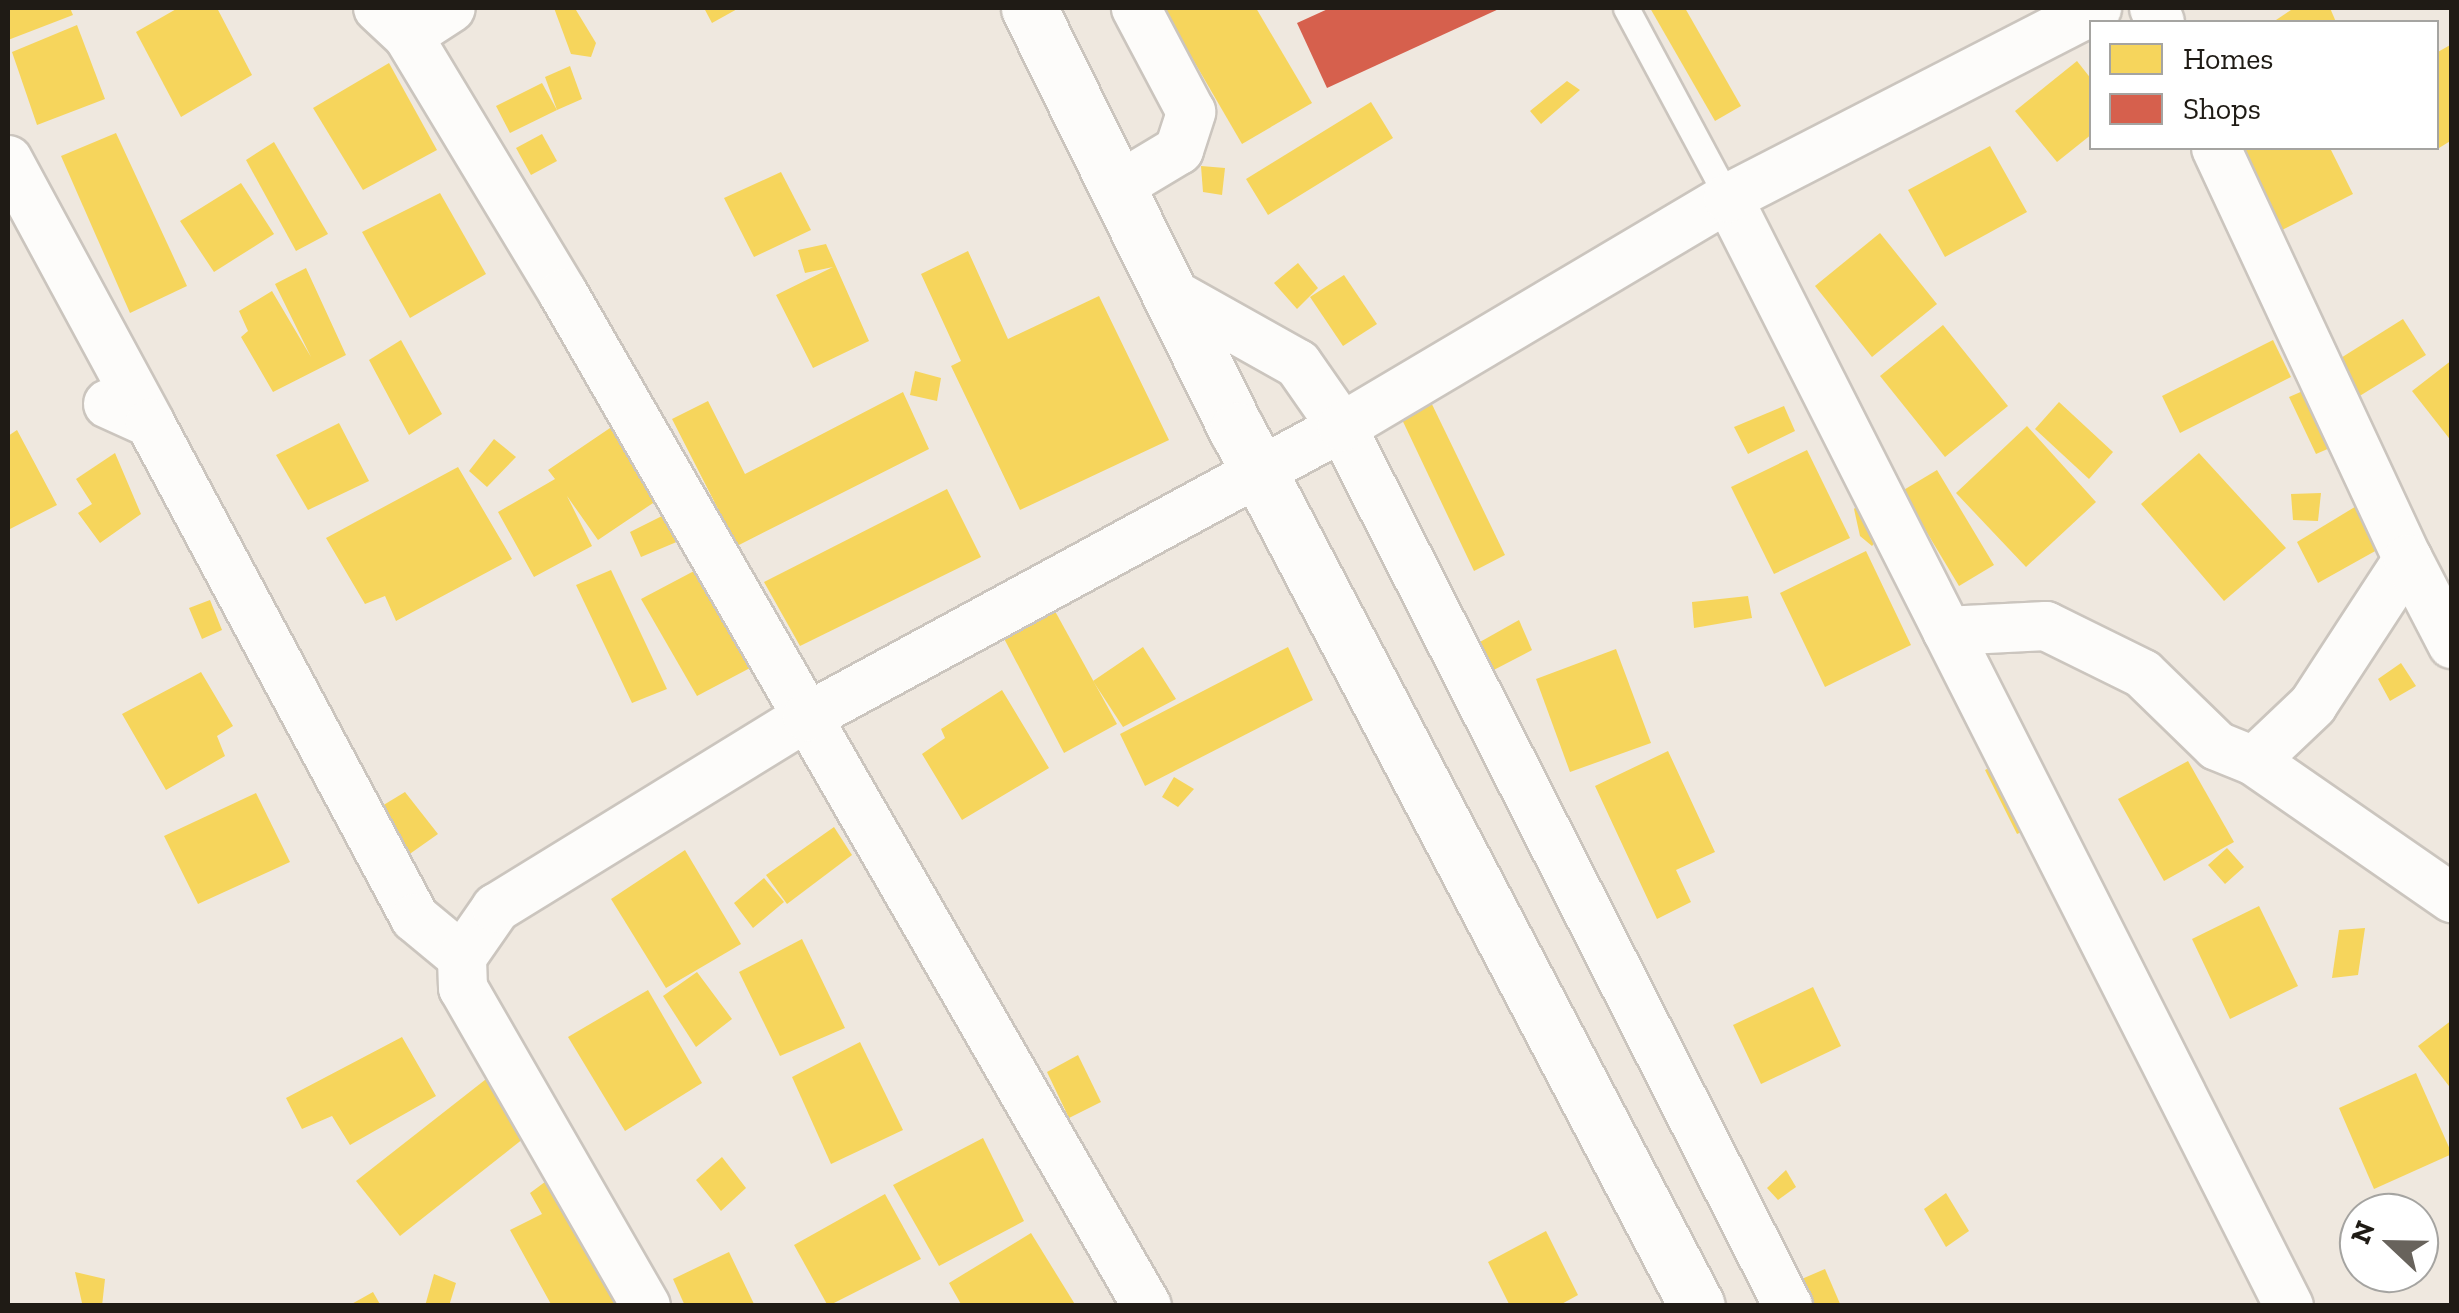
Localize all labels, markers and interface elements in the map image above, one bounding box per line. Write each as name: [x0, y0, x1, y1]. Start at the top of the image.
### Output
legend: [2089, 20, 2439, 150]
text: Homes: [2183, 41, 2273, 77]
text: Shops: [2183, 91, 2261, 127]
north arrow: [2339, 1193, 2439, 1293]
text: N: [2343, 1216, 2382, 1248]

